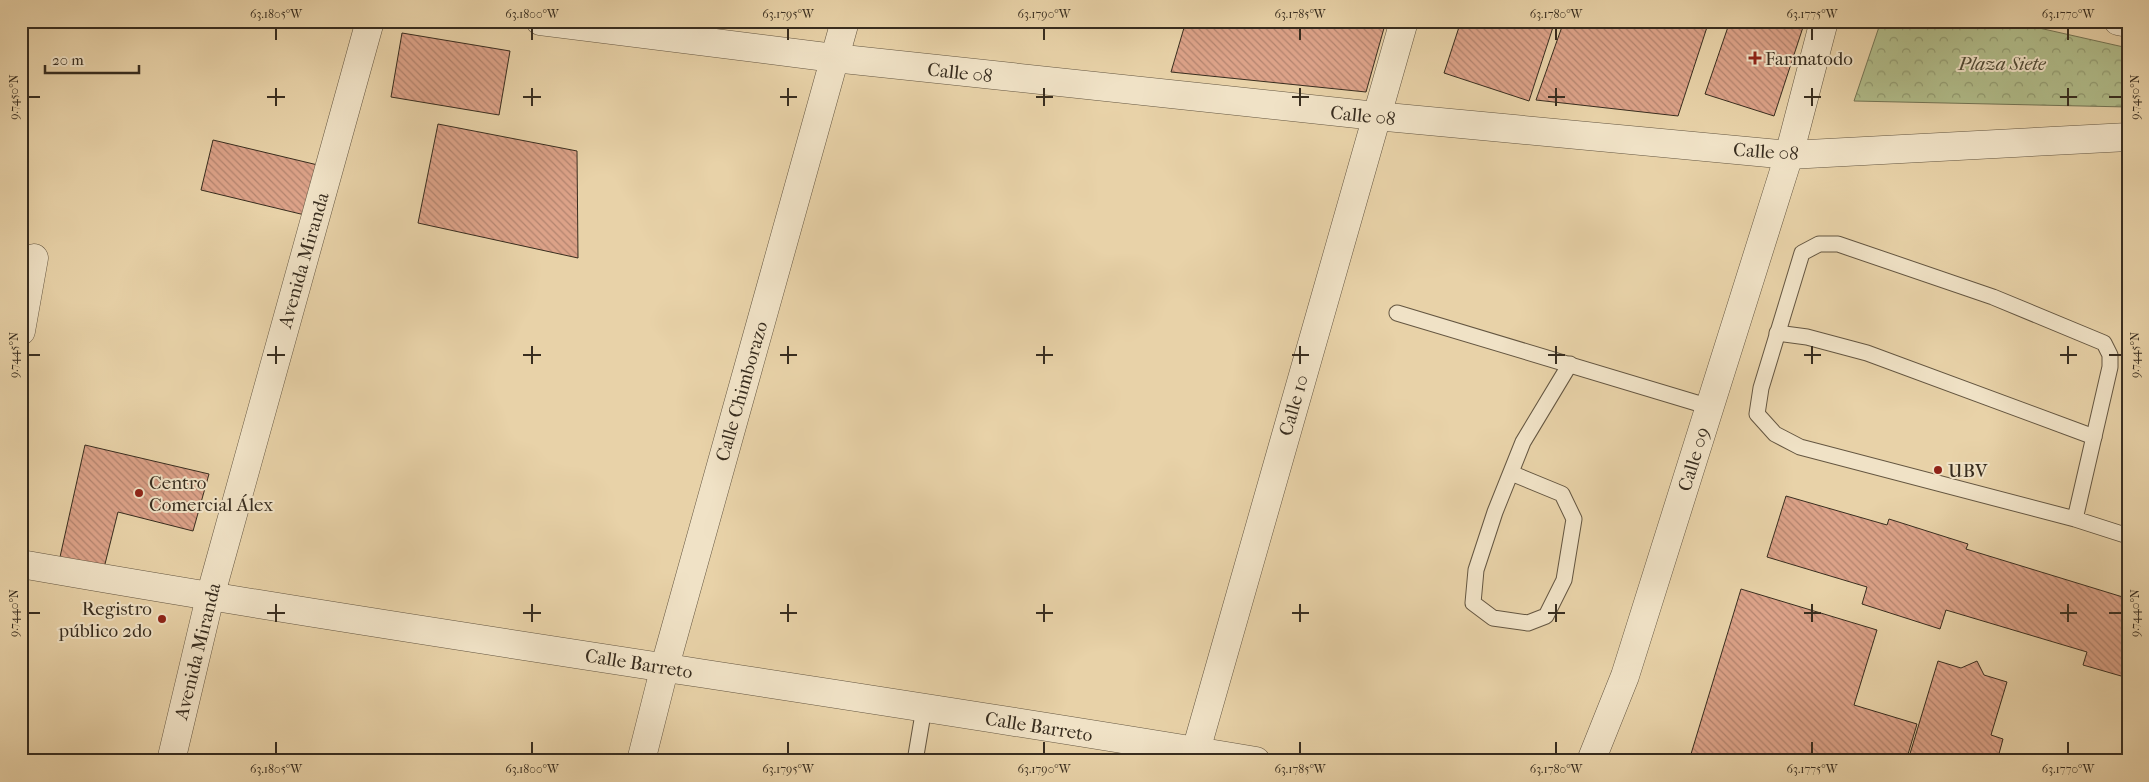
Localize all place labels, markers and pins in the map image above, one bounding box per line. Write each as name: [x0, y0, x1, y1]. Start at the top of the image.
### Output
place label: Farmatodo: [1765, 48, 1853, 70]
marker: Farmatodo: [1749, 52, 1761, 64]
place label: UBV: [1948, 460, 1988, 482]
marker: UBV: [1932, 464, 1944, 476]
place label: Centro Comercial Álex: [149, 472, 273, 516]
marker: Centro Comercial Álex: [133, 487, 145, 499]
place label: Registro público 2do: [58, 598, 152, 642]
marker: Registro público 2do: [156, 613, 168, 625]

